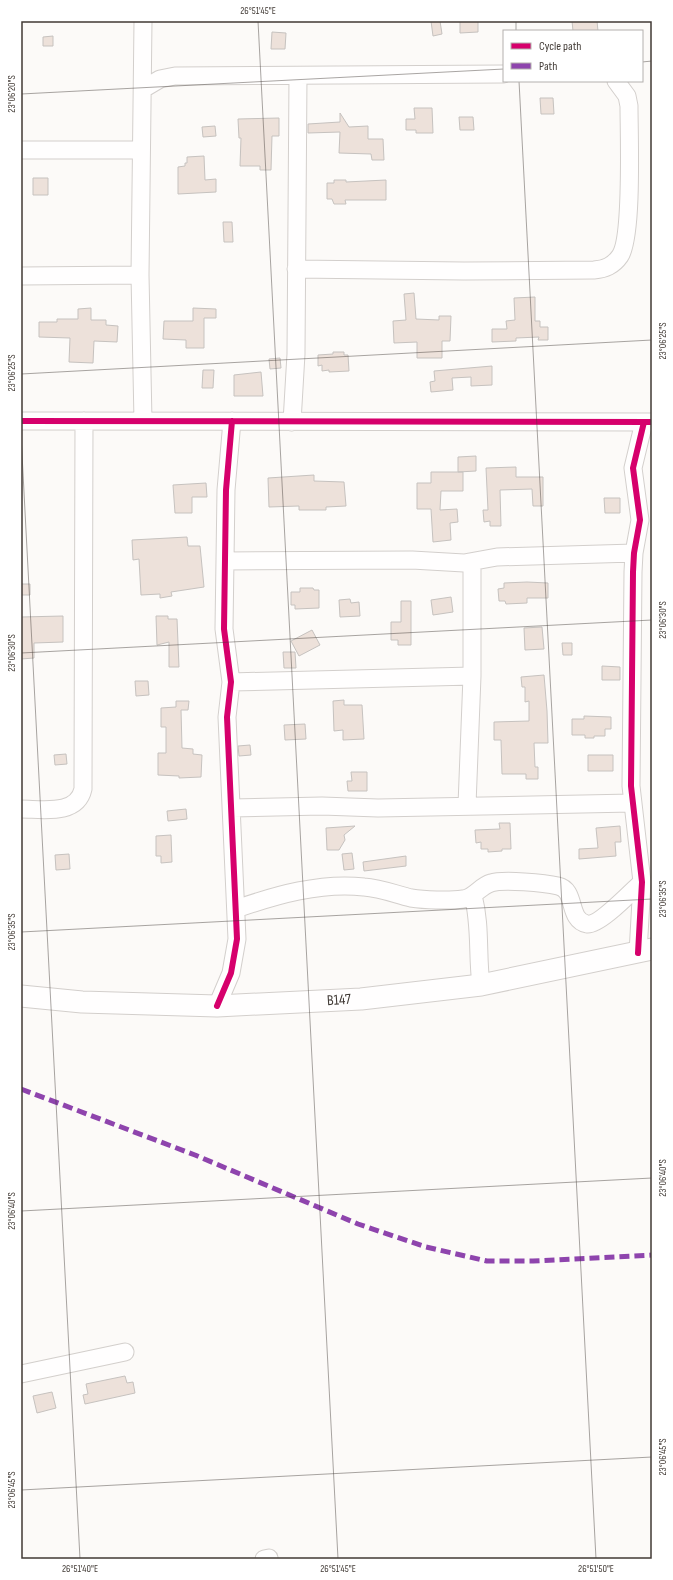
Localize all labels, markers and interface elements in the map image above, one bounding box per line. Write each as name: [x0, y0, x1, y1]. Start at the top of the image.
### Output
text: 26°51'45"E: [240, 5, 276, 17]
legend: [503, 30, 643, 82]
text: Cycle path: [539, 39, 581, 54]
text: Path: [539, 59, 557, 74]
text: 23°06'20"S: [6, 75, 18, 113]
text: 23°06'25"S: [657, 322, 669, 360]
text: 23°06'25"S: [6, 354, 18, 392]
text: 23°06'30"S: [657, 601, 669, 639]
text: 23°06'30"S: [6, 634, 18, 672]
text: 23°06'35"S: [657, 880, 669, 918]
text: 23°06'35"S: [6, 913, 18, 951]
street label: B147: [326, 990, 352, 1010]
text: 23°06'40"S: [657, 1159, 669, 1197]
text: 23°06'40"S: [6, 1192, 18, 1230]
text: 23°06'45"S: [657, 1438, 669, 1476]
text: 23°06'45"S: [6, 1471, 18, 1509]
text: 26°51'40"E: [62, 1563, 98, 1575]
text: 26°51'45"E: [320, 1563, 356, 1575]
text: 26°51'50"E: [578, 1563, 614, 1575]

